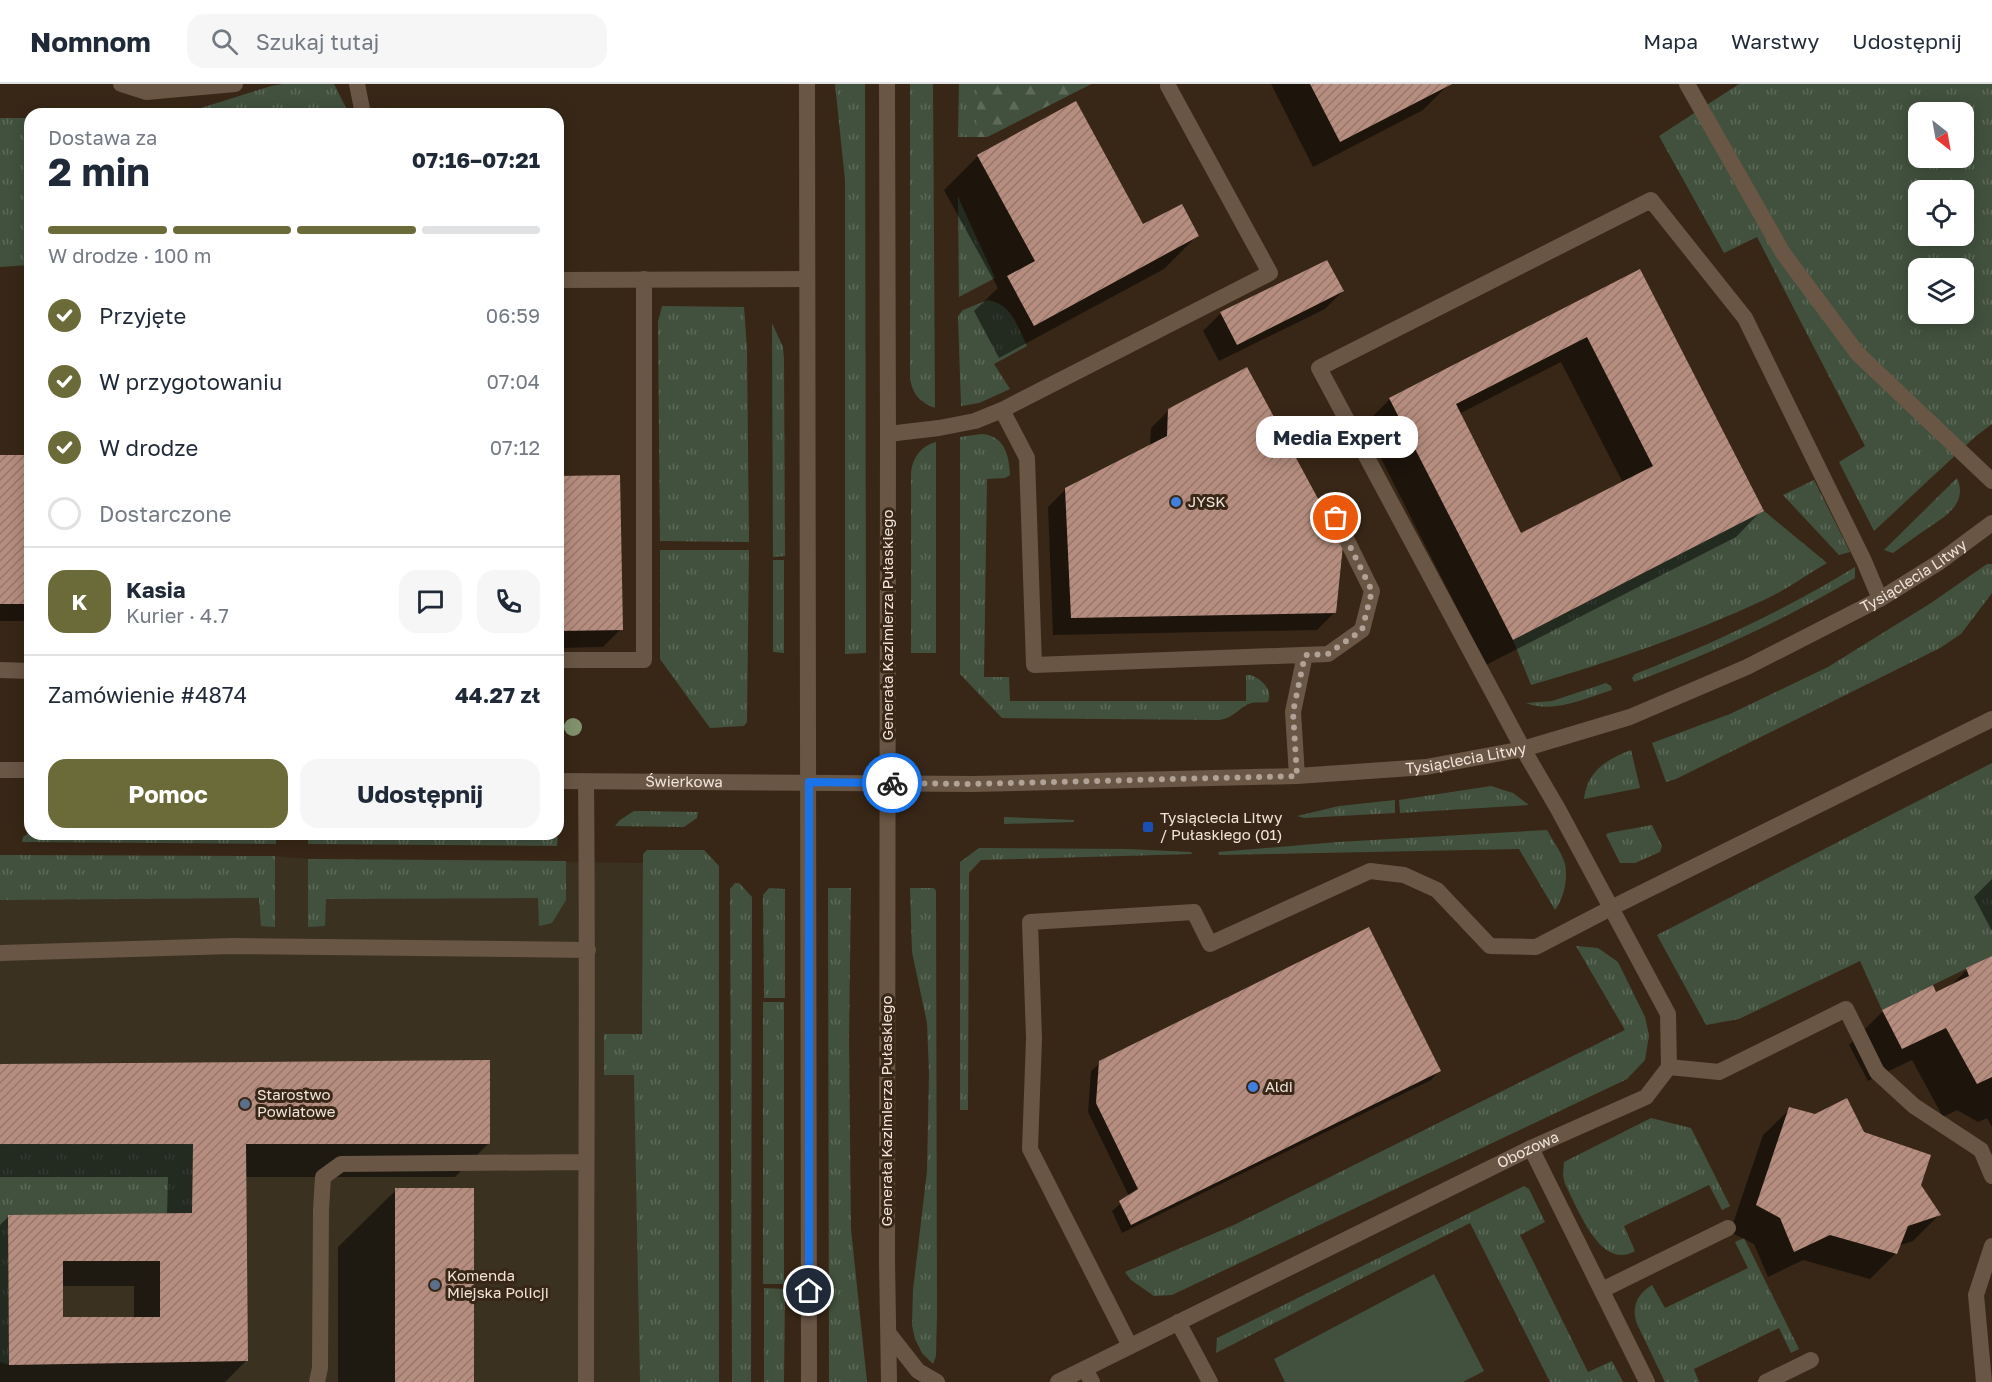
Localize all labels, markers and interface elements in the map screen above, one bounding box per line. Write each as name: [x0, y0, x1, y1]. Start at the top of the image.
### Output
search box: [187, 14, 607, 68]
text: Nomnom: [30, 25, 151, 58]
icon: search: [208, 25, 241, 58]
text: Szukaj tutaj: [256, 28, 380, 55]
text: Mapa: [1643, 28, 1698, 54]
text: Warstwy: [1731, 28, 1819, 54]
text: Udostępnij: [1852, 28, 1962, 54]
north arrow: [1908, 102, 1974, 168]
map controls: [1908, 102, 1974, 324]
text: Dostawa za: [48, 125, 157, 149]
text: 07:16–07:21: [412, 146, 540, 173]
text: 2 min: [48, 148, 150, 195]
button: locate: [1908, 180, 1974, 246]
text: W drodze · 100 m: [48, 243, 211, 267]
button: layers: [1908, 258, 1974, 324]
icon: check: [48, 299, 81, 332]
text: Przyjęte: [99, 302, 186, 329]
text: 06:59: [486, 303, 540, 327]
icon: check: [48, 365, 81, 398]
text: W przygotowaniu: [99, 368, 282, 395]
text: 07:04: [486, 369, 540, 393]
callout: Media Expert: [1255, 416, 1417, 458]
text: Media Expert: [1273, 425, 1401, 449]
icon: check: [48, 431, 81, 464]
text: W drodze: [99, 434, 198, 461]
text: 07:12: [490, 435, 540, 459]
place label: JYSK: [1188, 492, 1226, 510]
pin: [1310, 492, 1361, 543]
marker: JYSK: [1169, 495, 1183, 509]
text: Dostarczone: [99, 500, 232, 527]
icon: bag: [1319, 501, 1352, 534]
street label: Generała Kazimierza Pułaskiego: [878, 510, 896, 740]
street label: Tysiąclecia Litwy: [1857, 535, 1970, 616]
button: chat: [399, 570, 462, 633]
button: phone: [477, 570, 540, 633]
text: Kasia: [126, 576, 186, 603]
text: K: [72, 588, 87, 615]
text: Kurier · 4.7: [126, 603, 229, 627]
text: Zamówienie #4874: [48, 681, 247, 708]
text: 44.27 zł: [455, 681, 540, 708]
street label: Tysiąclecia Litwy: [1405, 738, 1528, 776]
courier: [862, 753, 922, 813]
button: Pomoc: [48, 759, 288, 828]
button: Udostępnij: [300, 759, 540, 828]
icon: bike: [876, 767, 909, 800]
street label: Świerkowa: [645, 772, 723, 790]
place label: Tysiąclecia Litwy / Pułaskiego (01): [1160, 808, 1283, 843]
marker: Tysiąclecia Litwy / Pułaskiego (01): [1141, 820, 1155, 834]
street label: Generała Kazimierza Pułaskiego: [877, 996, 895, 1226]
place label: Aldi: [1265, 1077, 1293, 1095]
marker: Aldi: [1246, 1080, 1260, 1094]
place label: Starostwo Powiatowe: [257, 1085, 336, 1120]
marker: Starostwo Powiatowe: [238, 1097, 252, 1111]
street label: Obozowa: [1494, 1127, 1561, 1172]
pin: [783, 1265, 834, 1316]
place label: Komenda Miejska Policji: [447, 1266, 549, 1301]
icon: home: [792, 1274, 825, 1307]
marker: Komenda Miejska Policji: [428, 1278, 442, 1292]

